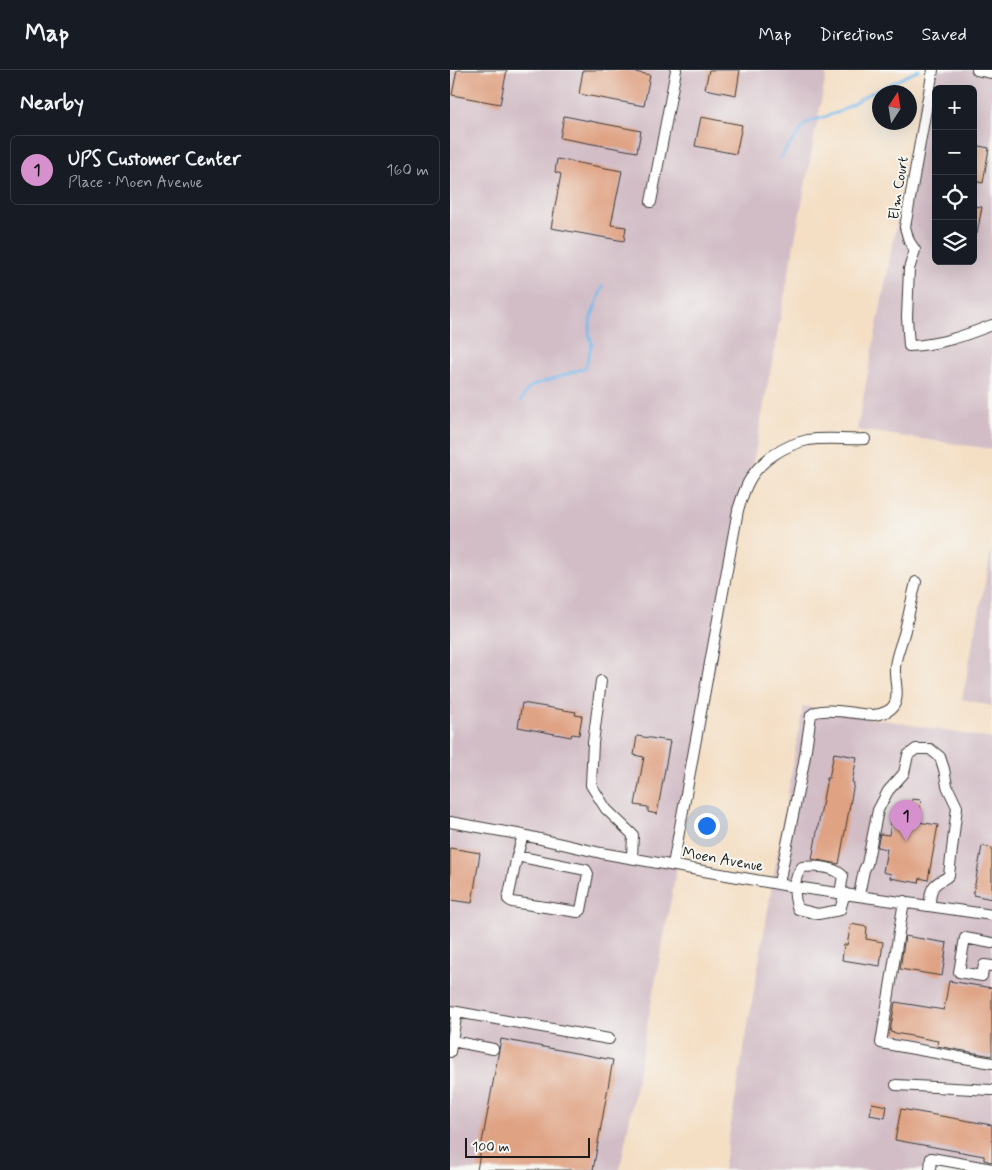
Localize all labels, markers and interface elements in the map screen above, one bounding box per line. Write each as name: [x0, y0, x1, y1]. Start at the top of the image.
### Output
text: Map: [25, 19, 69, 50]
text: Map: [759, 23, 792, 47]
text: Directions: [820, 23, 894, 47]
text: Saved: [922, 23, 967, 47]
north arrow: [872, 85, 917, 130]
map controls: [932, 85, 977, 265]
button: +: [932, 85, 977, 130]
text: Nearby: [20, 89, 84, 117]
button: −: [932, 130, 977, 175]
text: UPS Customer Center: [68, 147, 241, 172]
street label: Elm Court: [884, 155, 914, 221]
text: 1: [33, 160, 41, 181]
text: 160 m: [386, 160, 429, 181]
text: Place · Moen Avenue: [68, 172, 203, 193]
button: locate: [932, 175, 977, 220]
button: layers: [932, 220, 977, 265]
pin: 1: [890, 800, 922, 841]
your location: [694, 813, 720, 839]
street label: Moen Avenue: [681, 843, 765, 877]
scale bar: [465, 1135, 590, 1158]
text: 100 m: [472, 1138, 510, 1156]

